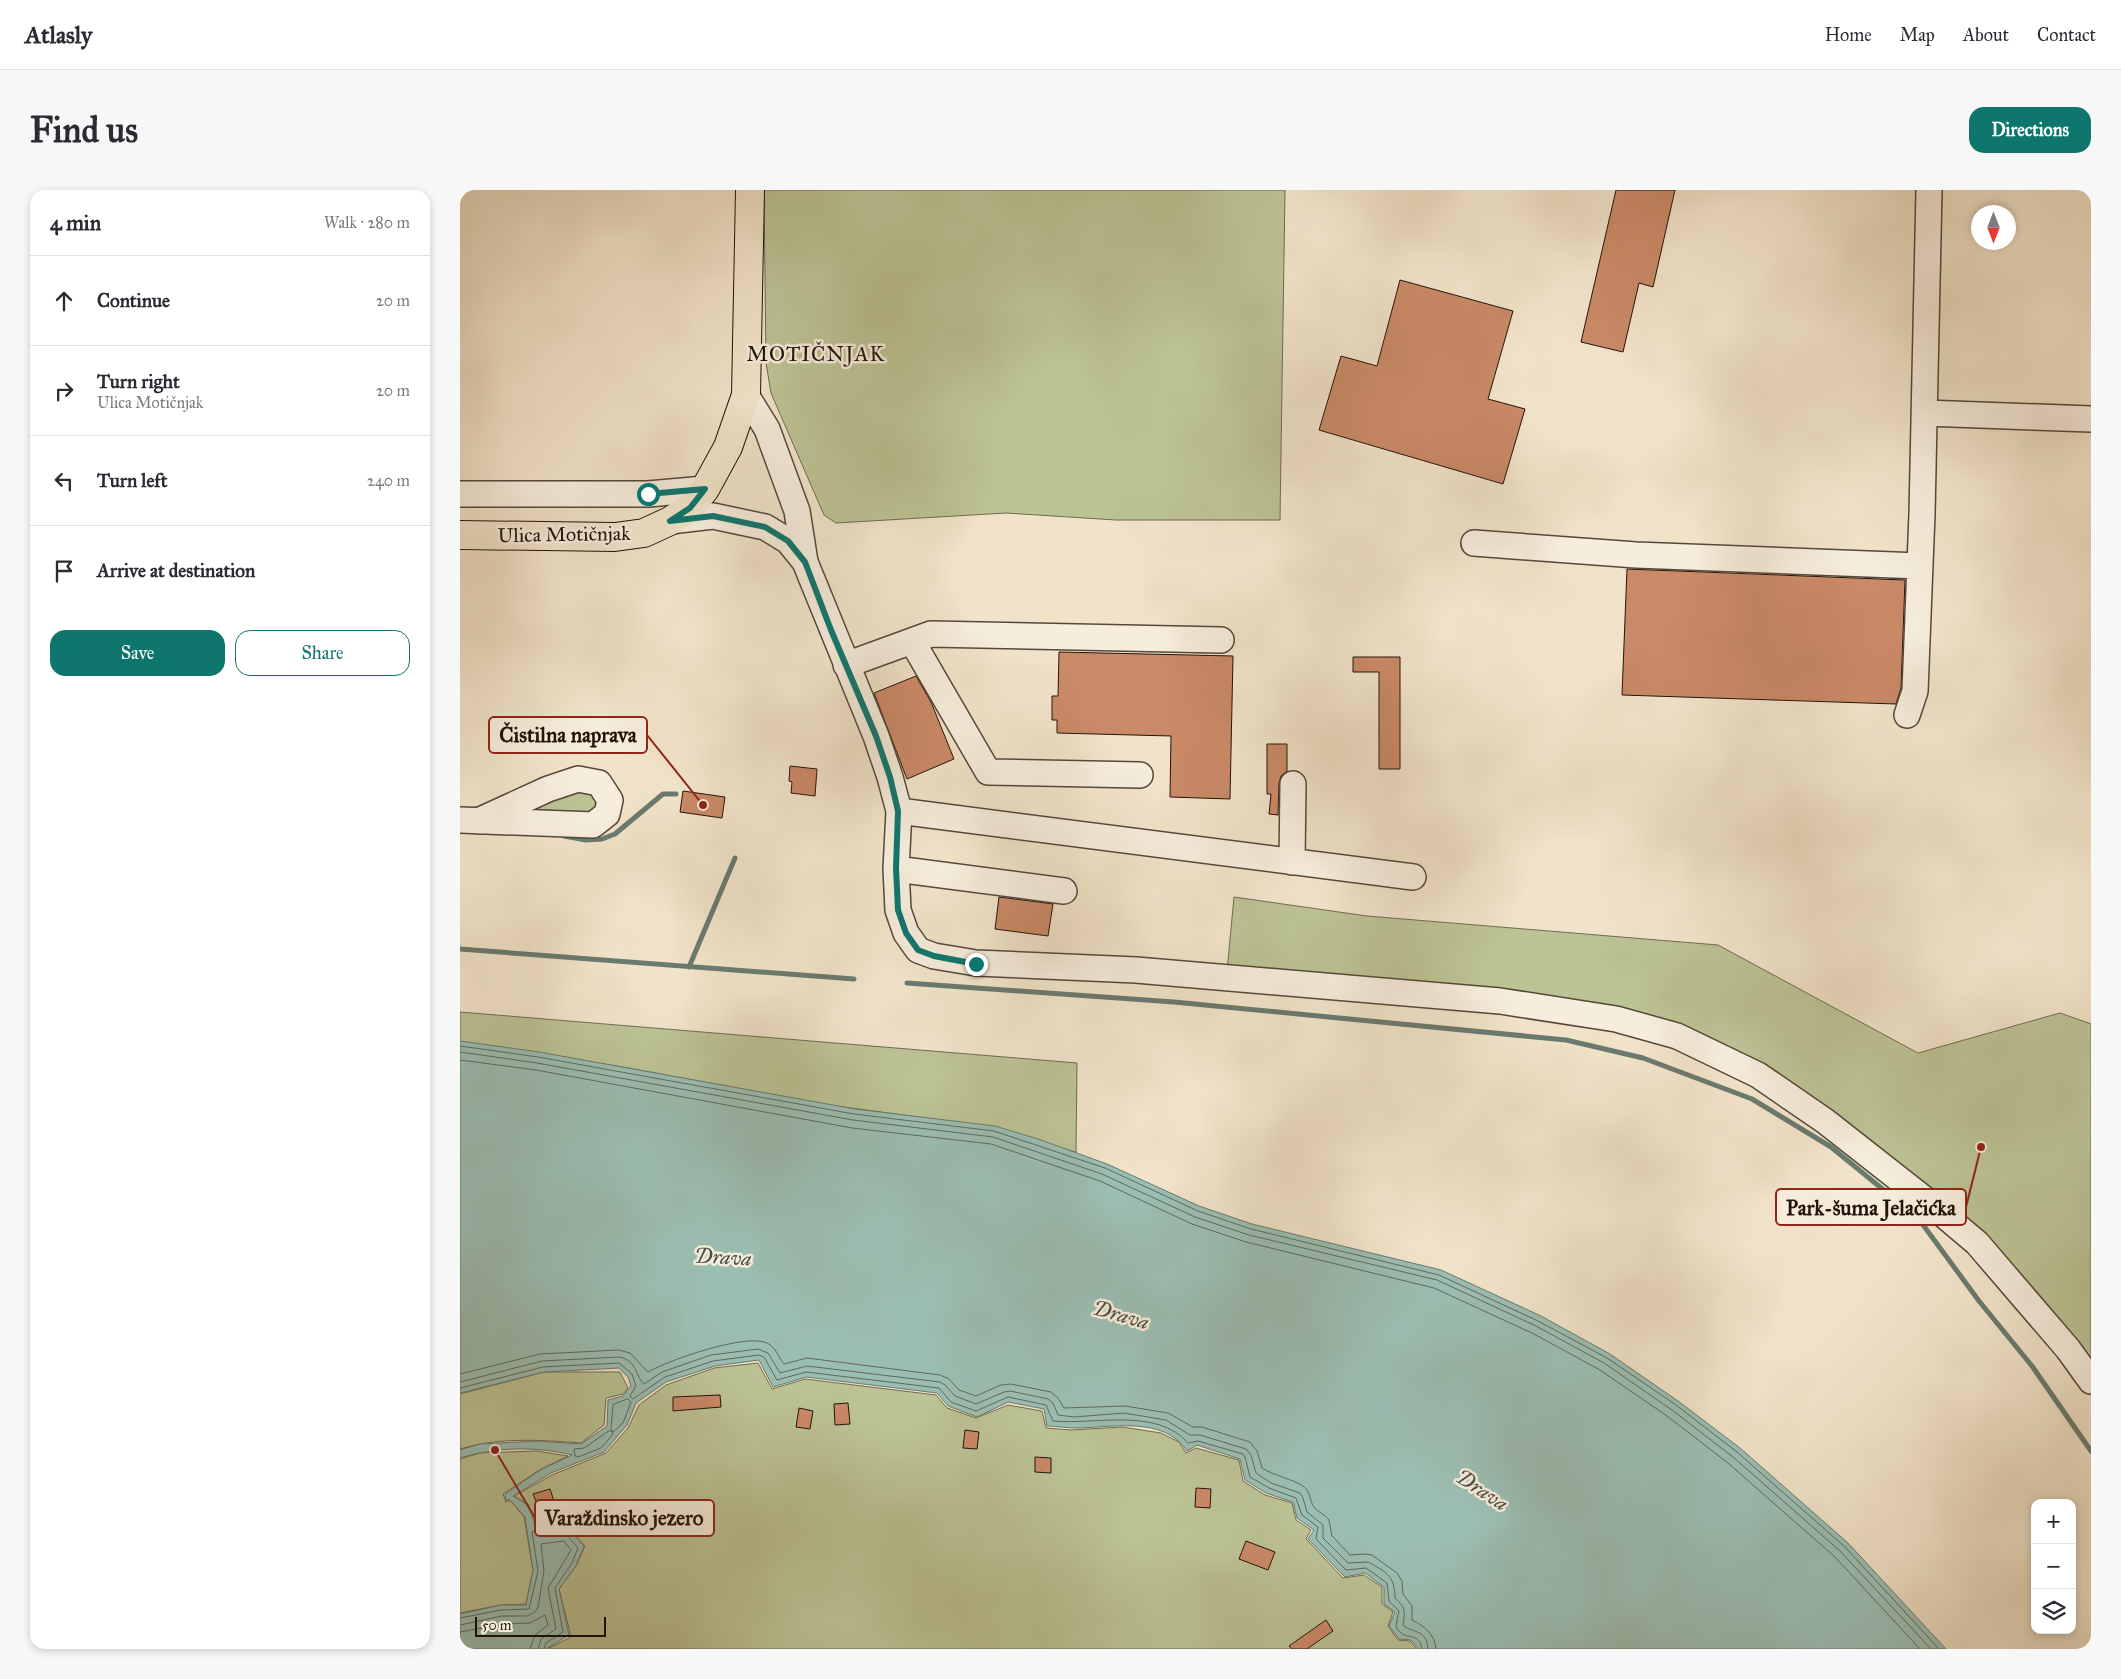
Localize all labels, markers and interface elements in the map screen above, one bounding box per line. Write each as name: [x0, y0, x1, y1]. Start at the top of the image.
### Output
text: Atlasly: [25, 20, 92, 50]
text: Home: [1825, 24, 1872, 46]
text: Map: [1900, 24, 1935, 46]
text: About: [1963, 24, 2009, 46]
text: Contact: [2037, 24, 2096, 46]
button: Directions: [1969, 107, 2091, 153]
text: Find us: [30, 109, 138, 152]
north arrow: [1971, 205, 2016, 250]
text: 4 min: [50, 210, 101, 236]
text: Walk · 280 m: [324, 213, 410, 232]
icon: ahead: [50, 287, 78, 315]
text: Continue: [97, 289, 170, 312]
text: 20 m: [376, 291, 410, 310]
district label: MOTIČNJAK: [746, 341, 886, 367]
text: Turn right: [97, 370, 180, 393]
icon: right: [50, 377, 78, 405]
text: 20 m: [376, 381, 410, 400]
text: Ulica Motičnjak: [97, 393, 203, 412]
icon: left: [50, 467, 78, 495]
text: Turn left: [97, 469, 167, 492]
text: 240 m: [367, 471, 410, 490]
route start: [637, 483, 660, 506]
street label: Ulica Motičnjak: [497, 521, 631, 547]
icon: arrive: [50, 557, 78, 585]
text: Arrive at destination: [97, 559, 255, 582]
button: Save: [50, 630, 225, 676]
button: Share: [235, 630, 410, 676]
callout: Čistilna naprava: [489, 717, 647, 753]
text: Čistilna naprava: [499, 721, 638, 748]
route end: [965, 953, 988, 976]
callout: Park-šuma Jelačićka: [1776, 1189, 1966, 1225]
text: Park-šuma Jelačićka: [1786, 1195, 1957, 1222]
water label: Drava: [694, 1243, 752, 1271]
water label: Drava: [1090, 1295, 1152, 1335]
water label: Drava: [1451, 1464, 1513, 1516]
map controls: [2031, 1499, 2076, 1634]
button: +: [2031, 1499, 2076, 1544]
callout: Varaždinsko jezero: [535, 1500, 714, 1536]
text: Varaždinsko jezero: [543, 1505, 704, 1531]
button: −: [2031, 1544, 2076, 1589]
button: layers: [2031, 1589, 2076, 1634]
scale bar: [475, 1614, 606, 1637]
text: 50 m: [482, 1617, 511, 1634]

